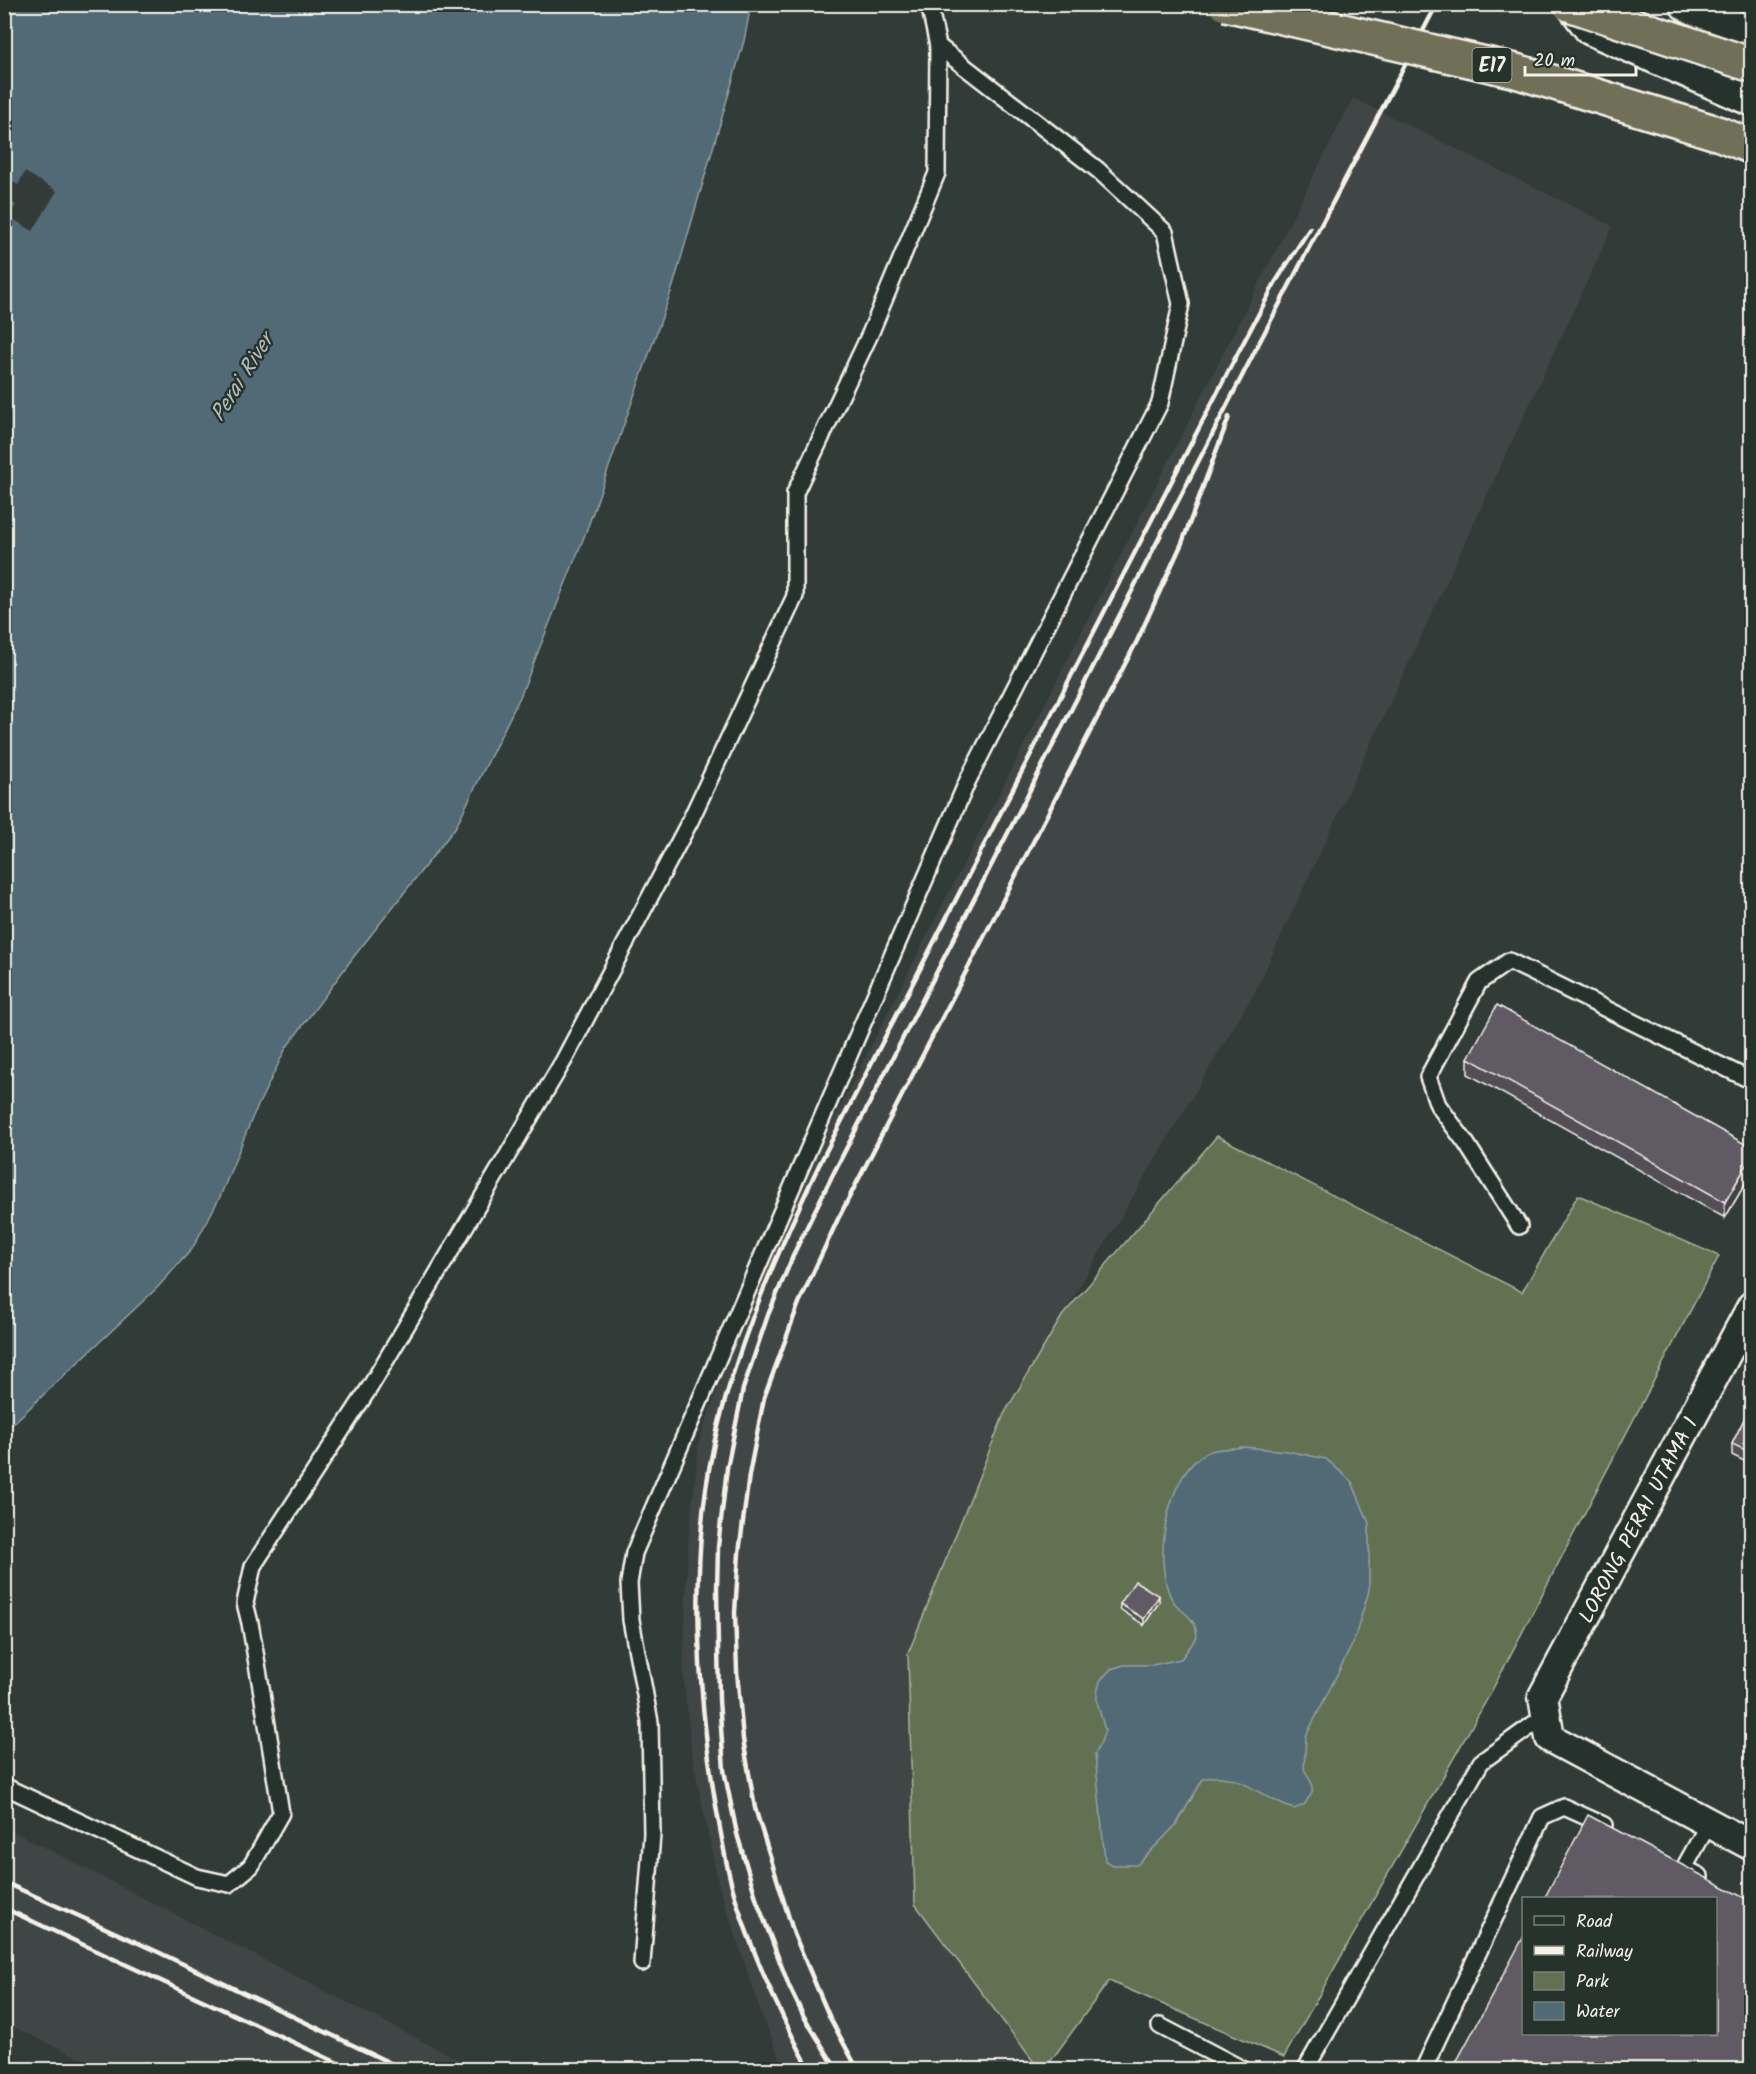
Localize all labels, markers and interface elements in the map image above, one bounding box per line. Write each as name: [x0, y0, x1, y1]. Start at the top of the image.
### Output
scale bar: [1525, 39, 1636, 77]
text: 20 m: [1534, 47, 1575, 76]
road number: E17: [1472, 48, 1512, 82]
water label: Perai River: [202, 323, 286, 429]
street label: LORONG PERAI UTAMA 1: [1571, 1412, 1708, 1630]
legend: [1522, 1897, 1717, 2035]
text: Road: [1576, 1908, 1613, 1937]
text: Railway: [1576, 1938, 1633, 1967]
text: Park: [1576, 1968, 1609, 1997]
text: Water: [1576, 1998, 1621, 2027]

